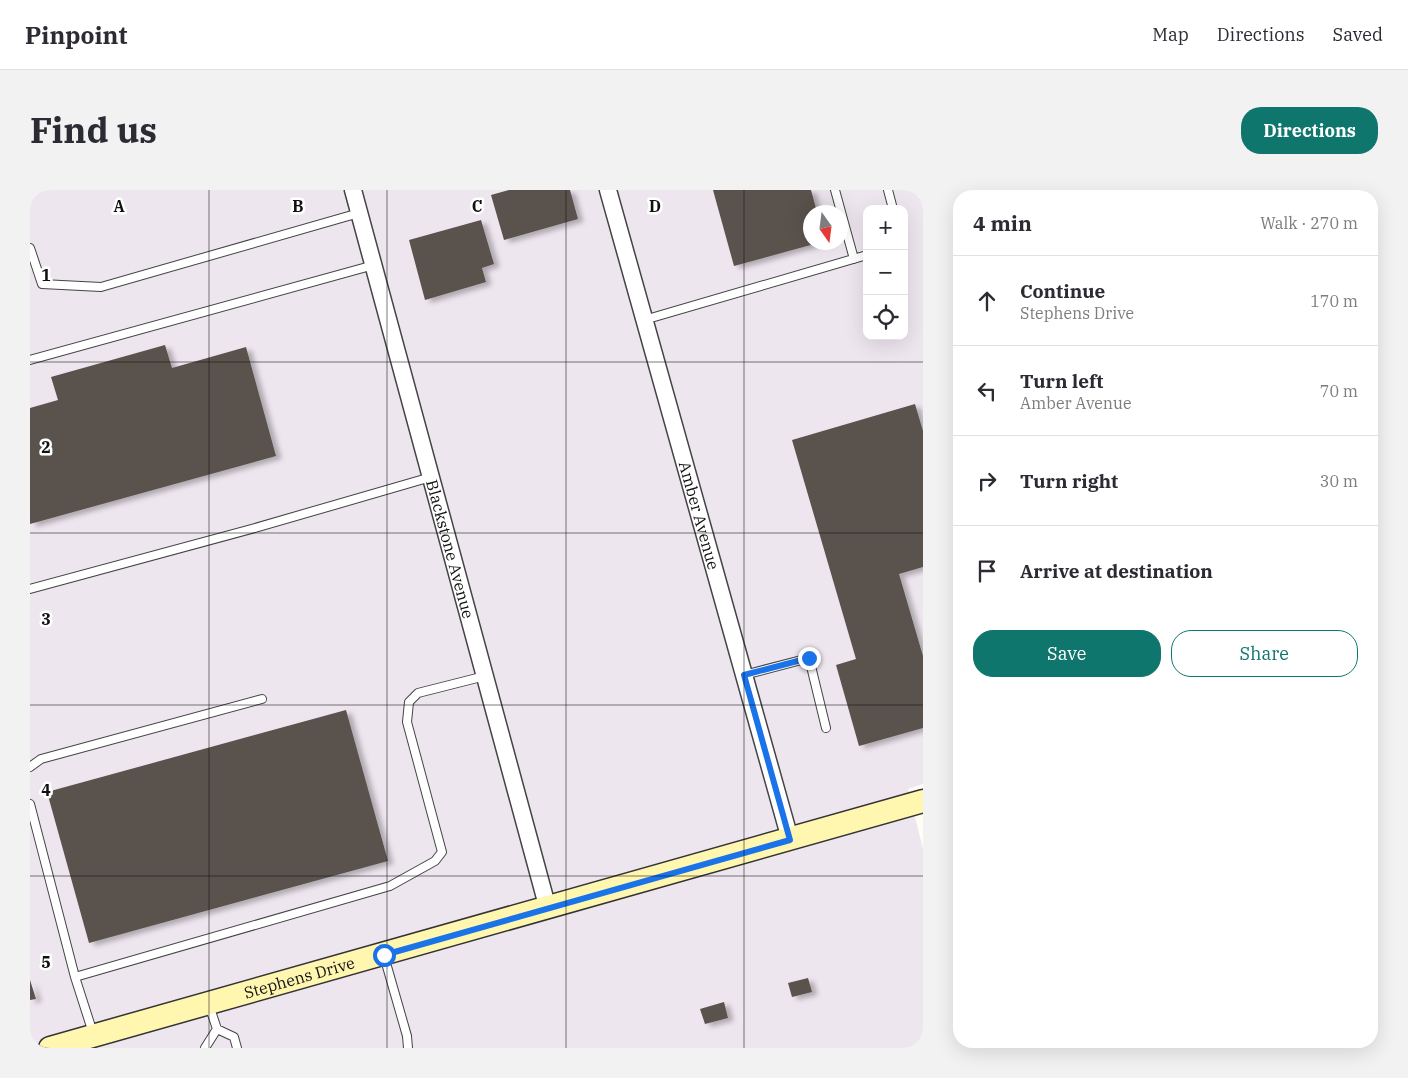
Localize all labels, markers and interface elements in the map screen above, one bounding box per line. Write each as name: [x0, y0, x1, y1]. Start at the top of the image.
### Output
text: Pinpoint: [25, 19, 127, 51]
text: Map: [1152, 23, 1189, 46]
text: Directions: [1217, 23, 1305, 46]
text: Saved: [1333, 23, 1383, 46]
text: Find us: [30, 107, 157, 153]
button: Directions: [1241, 107, 1378, 154]
text: A: [113, 196, 125, 216]
text: B: [292, 196, 304, 216]
text: C: [472, 196, 482, 216]
text: D: [649, 196, 661, 216]
north arrow: [803, 205, 848, 250]
map controls: [863, 205, 908, 340]
button: +: [863, 205, 908, 250]
text: 4 min: [973, 209, 1032, 237]
text: Walk · 270 m: [1260, 213, 1358, 233]
button: −: [863, 250, 908, 295]
text: 1: [41, 265, 51, 285]
text: Continue: [1020, 279, 1105, 303]
icon: ahead: [973, 287, 1001, 315]
text: 170 m: [1310, 291, 1358, 311]
button: locate: [863, 295, 908, 340]
text: Stephens Drive: [1020, 303, 1134, 323]
text: Turn left: [1020, 369, 1103, 393]
icon: left: [973, 377, 1001, 405]
text: 70 m: [1320, 381, 1358, 401]
text: Amber Avenue: [1020, 393, 1132, 413]
text: 2: [41, 437, 51, 457]
street label: Amber Avenue: [675, 459, 724, 572]
icon: right: [973, 467, 1001, 495]
text: Turn right: [1020, 469, 1118, 493]
text: 30 m: [1320, 471, 1358, 491]
street label: Blackstone Avenue: [422, 477, 479, 621]
icon: arrive: [973, 557, 1001, 585]
text: Arrive at destination: [1020, 559, 1213, 583]
text: 3: [41, 609, 51, 629]
button: Save: [973, 630, 1161, 677]
button: Share: [1171, 630, 1358, 677]
route end: [798, 647, 821, 670]
text: 4: [41, 780, 51, 800]
route start: [373, 944, 396, 967]
text: 5: [41, 952, 51, 972]
street label: Stephens Drive: [242, 952, 357, 1003]

